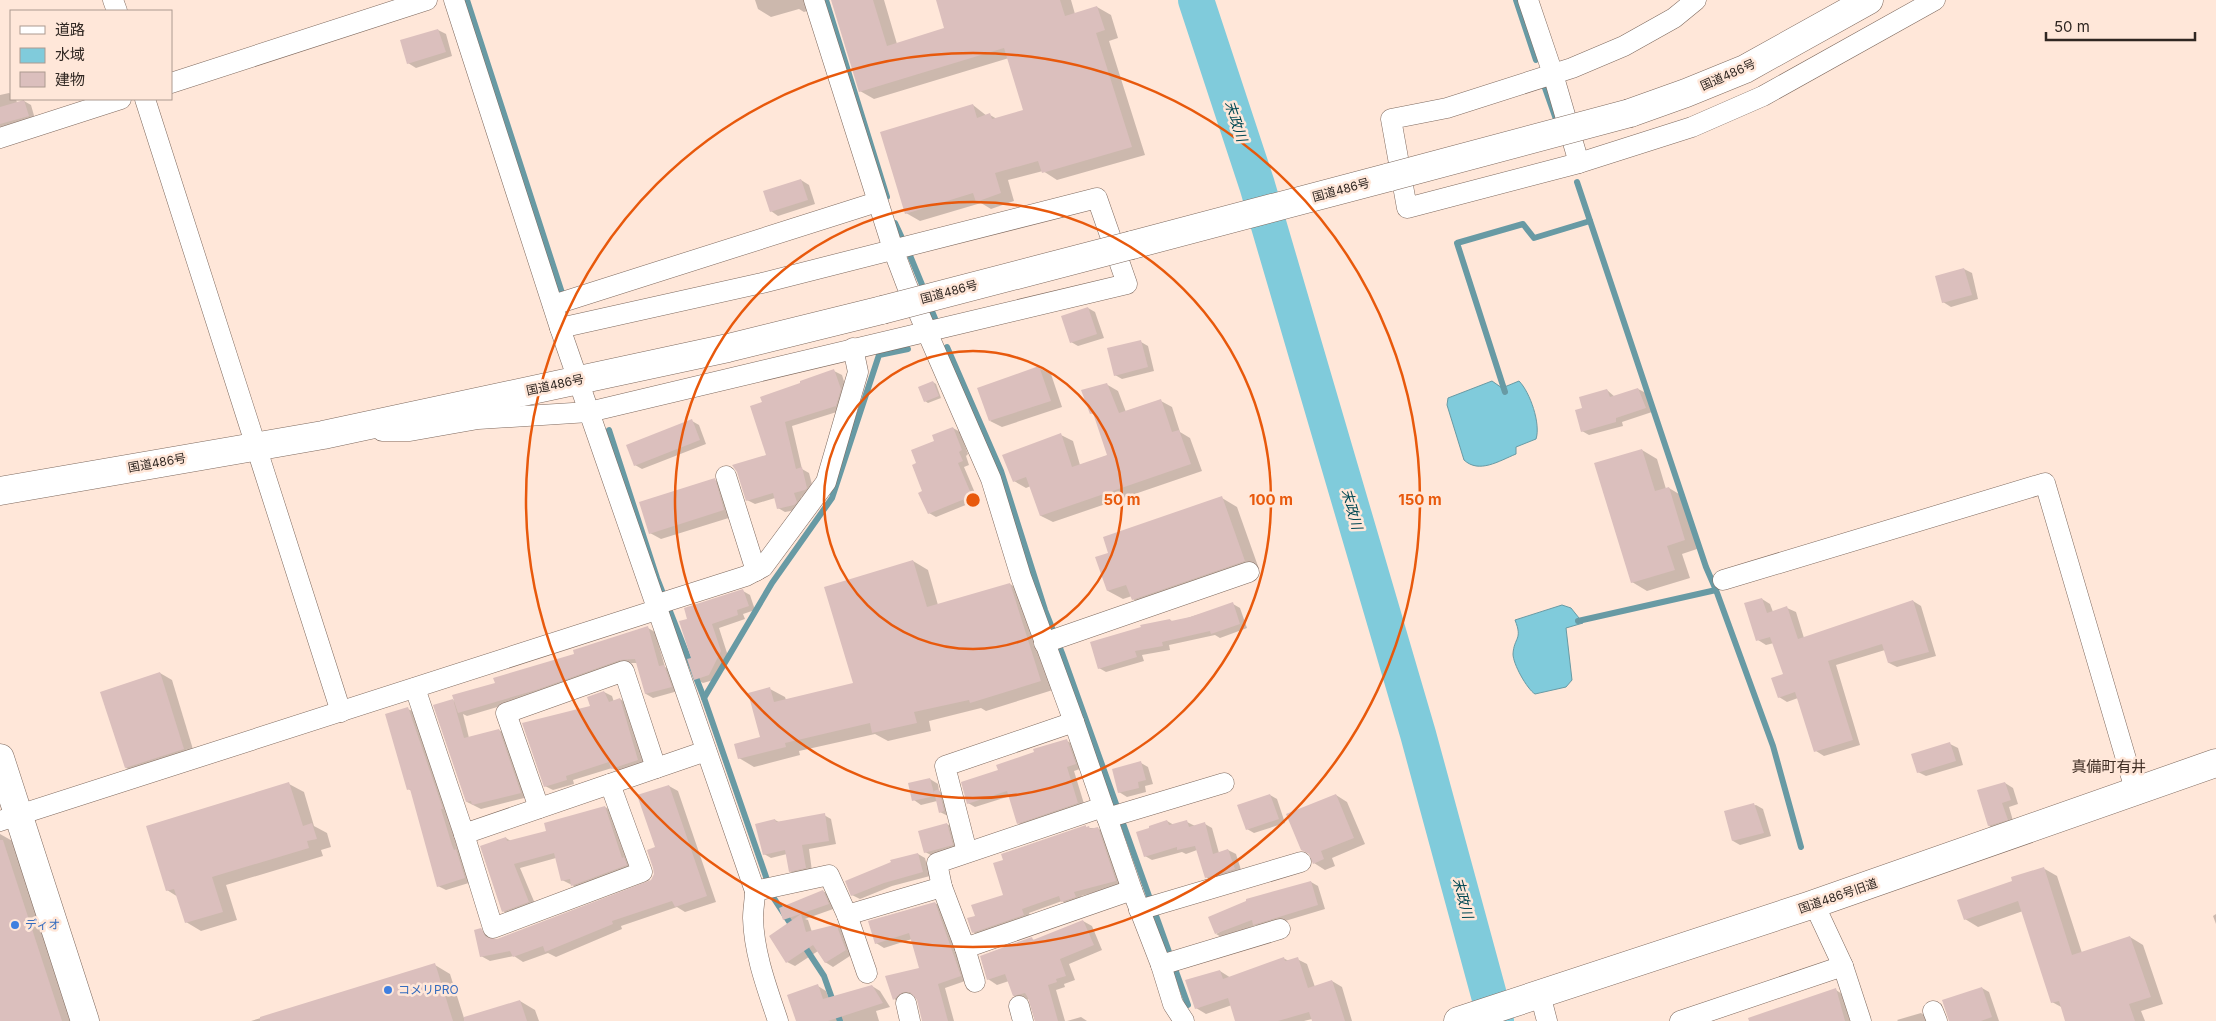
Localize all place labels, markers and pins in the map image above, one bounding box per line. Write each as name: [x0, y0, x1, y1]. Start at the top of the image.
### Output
centre of rings: [964, 491, 982, 509]
place label: ディオ: [25, 917, 60, 932]
marker: ディオ: [9, 919, 21, 931]
place label: コメリPRO: [398, 982, 459, 997]
marker: コメリPRO: [382, 984, 394, 996]

